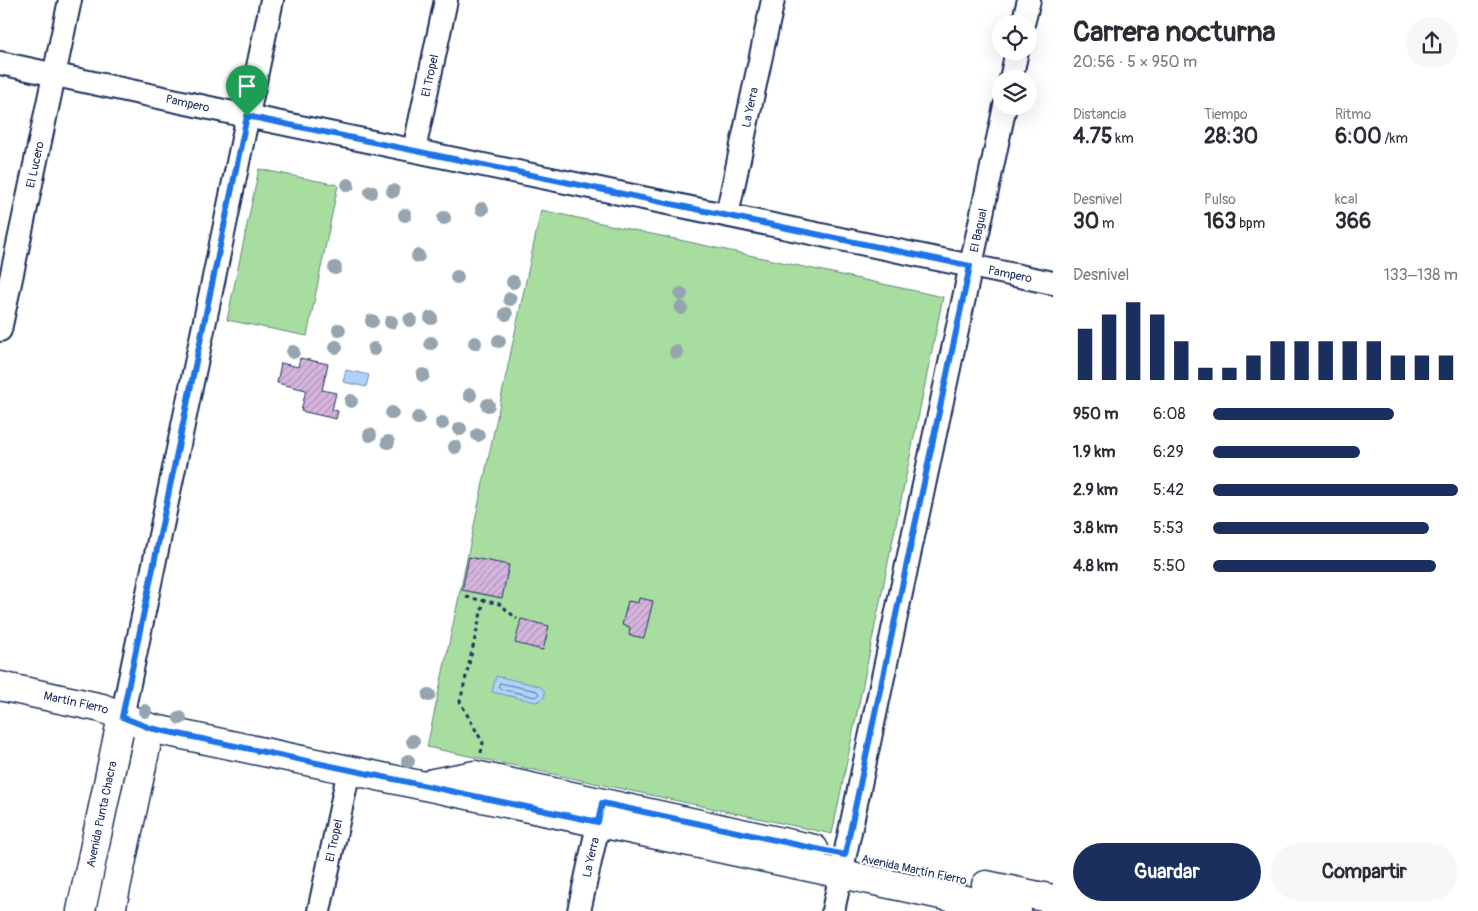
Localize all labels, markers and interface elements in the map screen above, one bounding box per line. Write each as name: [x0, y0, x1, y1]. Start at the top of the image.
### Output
map controls: [992, 15, 1037, 115]
button: locate: [992, 15, 1037, 60]
text: Carrera nocturna: [1073, 15, 1276, 50]
button: share: [1406, 17, 1458, 69]
text: 20:56 · 5 × 950 m: [1073, 52, 1197, 72]
street label: El Tropel: [418, 53, 442, 98]
pin: [226, 65, 268, 116]
button: layers: [992, 70, 1037, 115]
icon: arrive: [233, 72, 261, 100]
street label: La Yerra: [738, 86, 762, 129]
street label: Pampero: [164, 91, 212, 115]
text: Distancia: [1073, 106, 1126, 123]
text: Tiempo: [1204, 106, 1248, 123]
text: Ritmo: [1335, 106, 1371, 123]
text: 4.75: [1073, 123, 1112, 150]
text: 28:30: [1204, 123, 1258, 150]
text: 6:00: [1335, 123, 1382, 150]
text: km: [1112, 130, 1134, 147]
text: /km: [1382, 130, 1408, 147]
street label: El Lucero: [23, 140, 47, 189]
text: Desnivel: [1073, 191, 1122, 208]
text: Pulso: [1204, 191, 1236, 208]
text: kcal: [1335, 191, 1358, 208]
street label: El Bagual: [966, 207, 990, 254]
text: 30: [1073, 208, 1099, 235]
text: 163: [1204, 208, 1236, 235]
text: 366: [1335, 208, 1371, 235]
text: m: [1099, 215, 1115, 232]
text: bpm: [1236, 215, 1265, 232]
street label: Pampero: [987, 262, 1034, 286]
text: Desnivel: [1073, 265, 1129, 285]
text: 133–138 m: [1384, 265, 1458, 285]
text: 950 m: [1073, 404, 1119, 424]
text: 6:08: [1153, 404, 1186, 424]
text: 1.9 km: [1073, 442, 1115, 462]
text: 6:29: [1153, 442, 1184, 462]
text: 2.9 km: [1073, 480, 1118, 500]
text: 5:42: [1153, 480, 1184, 500]
text: 3.8 km: [1073, 518, 1118, 538]
text: 5:53: [1153, 518, 1184, 538]
text: 4.8 km: [1073, 556, 1118, 576]
text: 5:50: [1153, 556, 1186, 576]
street label: Martín Fierro: [42, 688, 112, 718]
street label: Avenida Punta Chacra: [83, 759, 120, 869]
street label: El Tropel: [322, 818, 346, 863]
street label: La Yerra: [579, 835, 603, 879]
button: Guardar: [1073, 843, 1261, 901]
button: Compartir: [1271, 843, 1458, 901]
street label: Avenida Martín Fierro: [860, 852, 969, 889]

